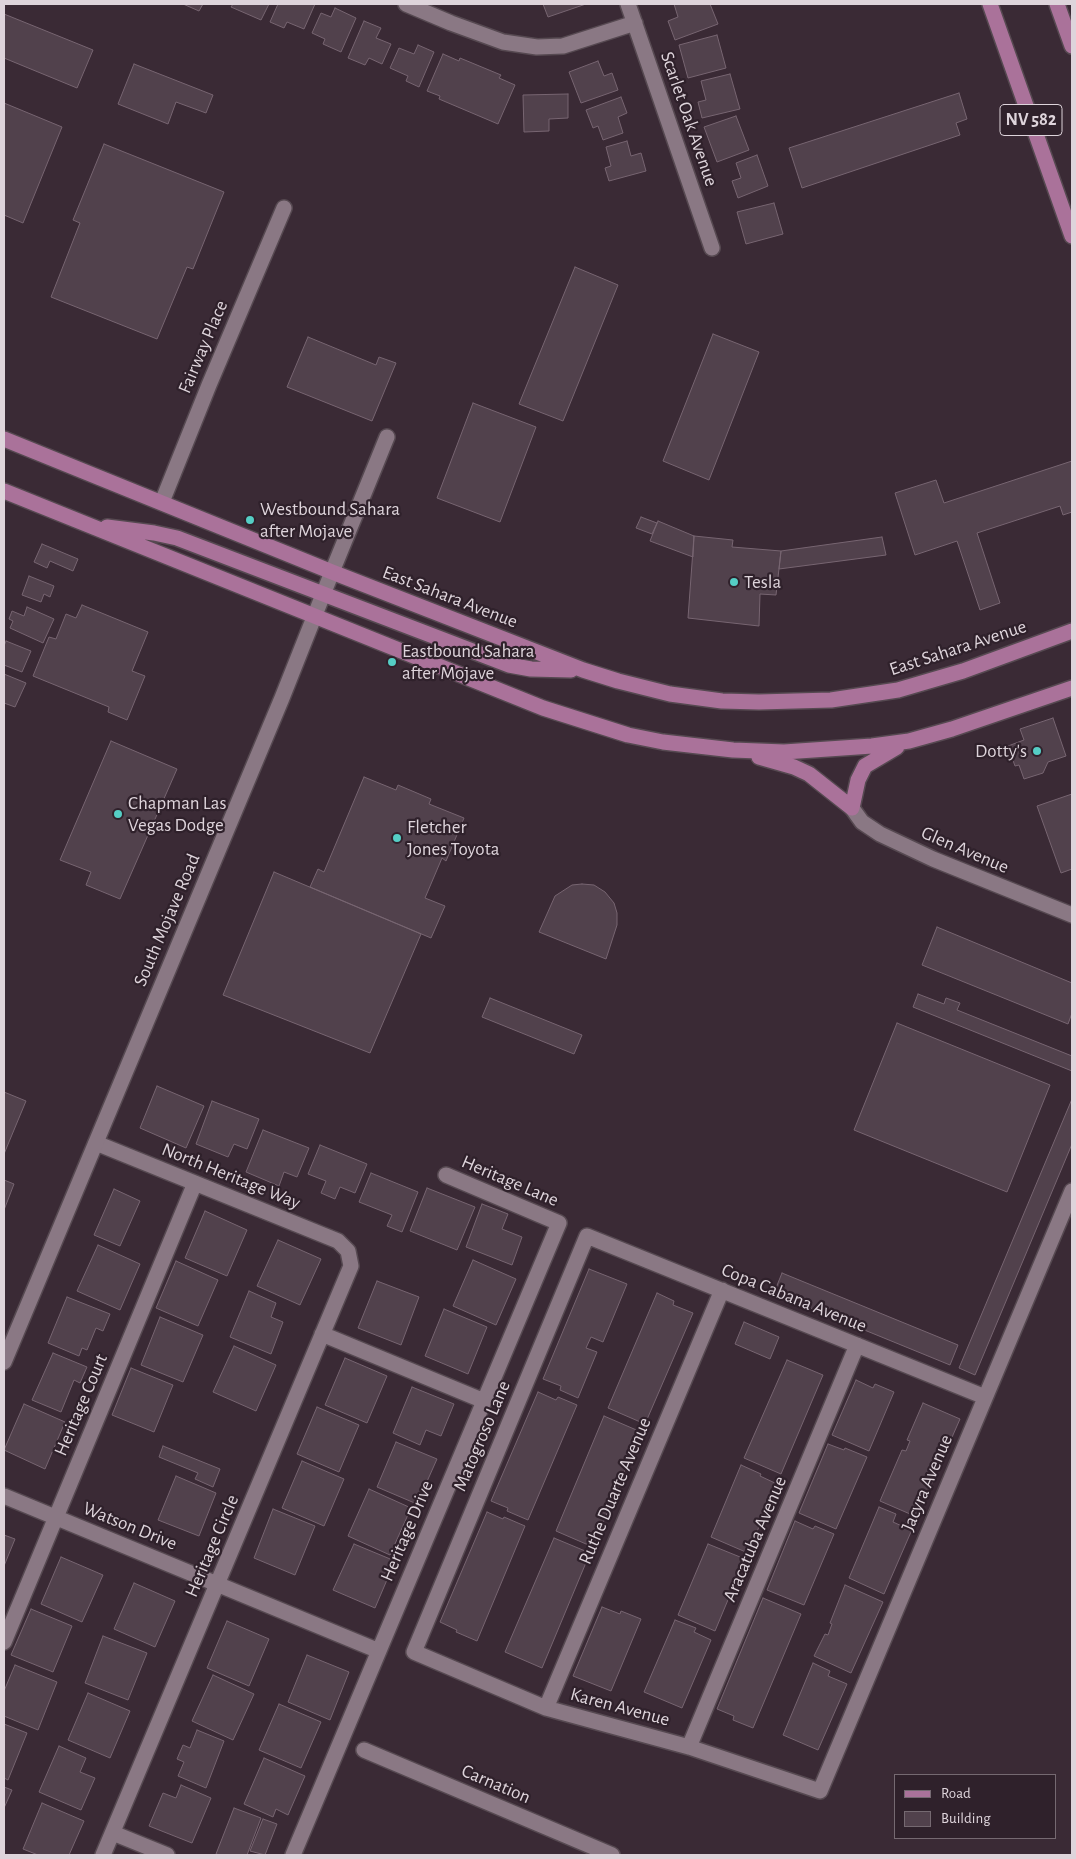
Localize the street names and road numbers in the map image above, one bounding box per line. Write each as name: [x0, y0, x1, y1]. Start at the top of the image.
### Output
street label: Scarlet Oak Avenue: [655, 49, 723, 189]
road number: NV 582: [1000, 104, 1062, 136]
street label: Fairway Place: [173, 297, 233, 397]
street label: East Sahara Avenue: [379, 561, 521, 633]
street label: East Sahara Avenue: [887, 615, 1029, 681]
street label: Glen Avenue: [918, 821, 1012, 879]
street label: South Mojave Road: [129, 850, 205, 990]
street label: North Heritage Way: [158, 1138, 304, 1214]
street label: Heritage Lane: [458, 1150, 562, 1212]
street label: Copa Cabana Avenue: [718, 1258, 870, 1338]
street label: Heritage Court: [49, 1351, 113, 1459]
street label: Matogroso Lane: [448, 1377, 516, 1495]
street label: Ruthe Duarte Avenue: [574, 1414, 656, 1568]
street label: Jacyra Avenue: [896, 1431, 958, 1535]
street label: Aracatuba Avenue: [718, 1473, 792, 1605]
street label: Heritage Drive: [375, 1477, 439, 1585]
street label: Heritage Circle: [180, 1491, 244, 1601]
street label: Watson Drive: [80, 1497, 180, 1555]
street label: Karen Avenue: [568, 1683, 672, 1731]
street label: Carnation: [458, 1759, 534, 1809]

